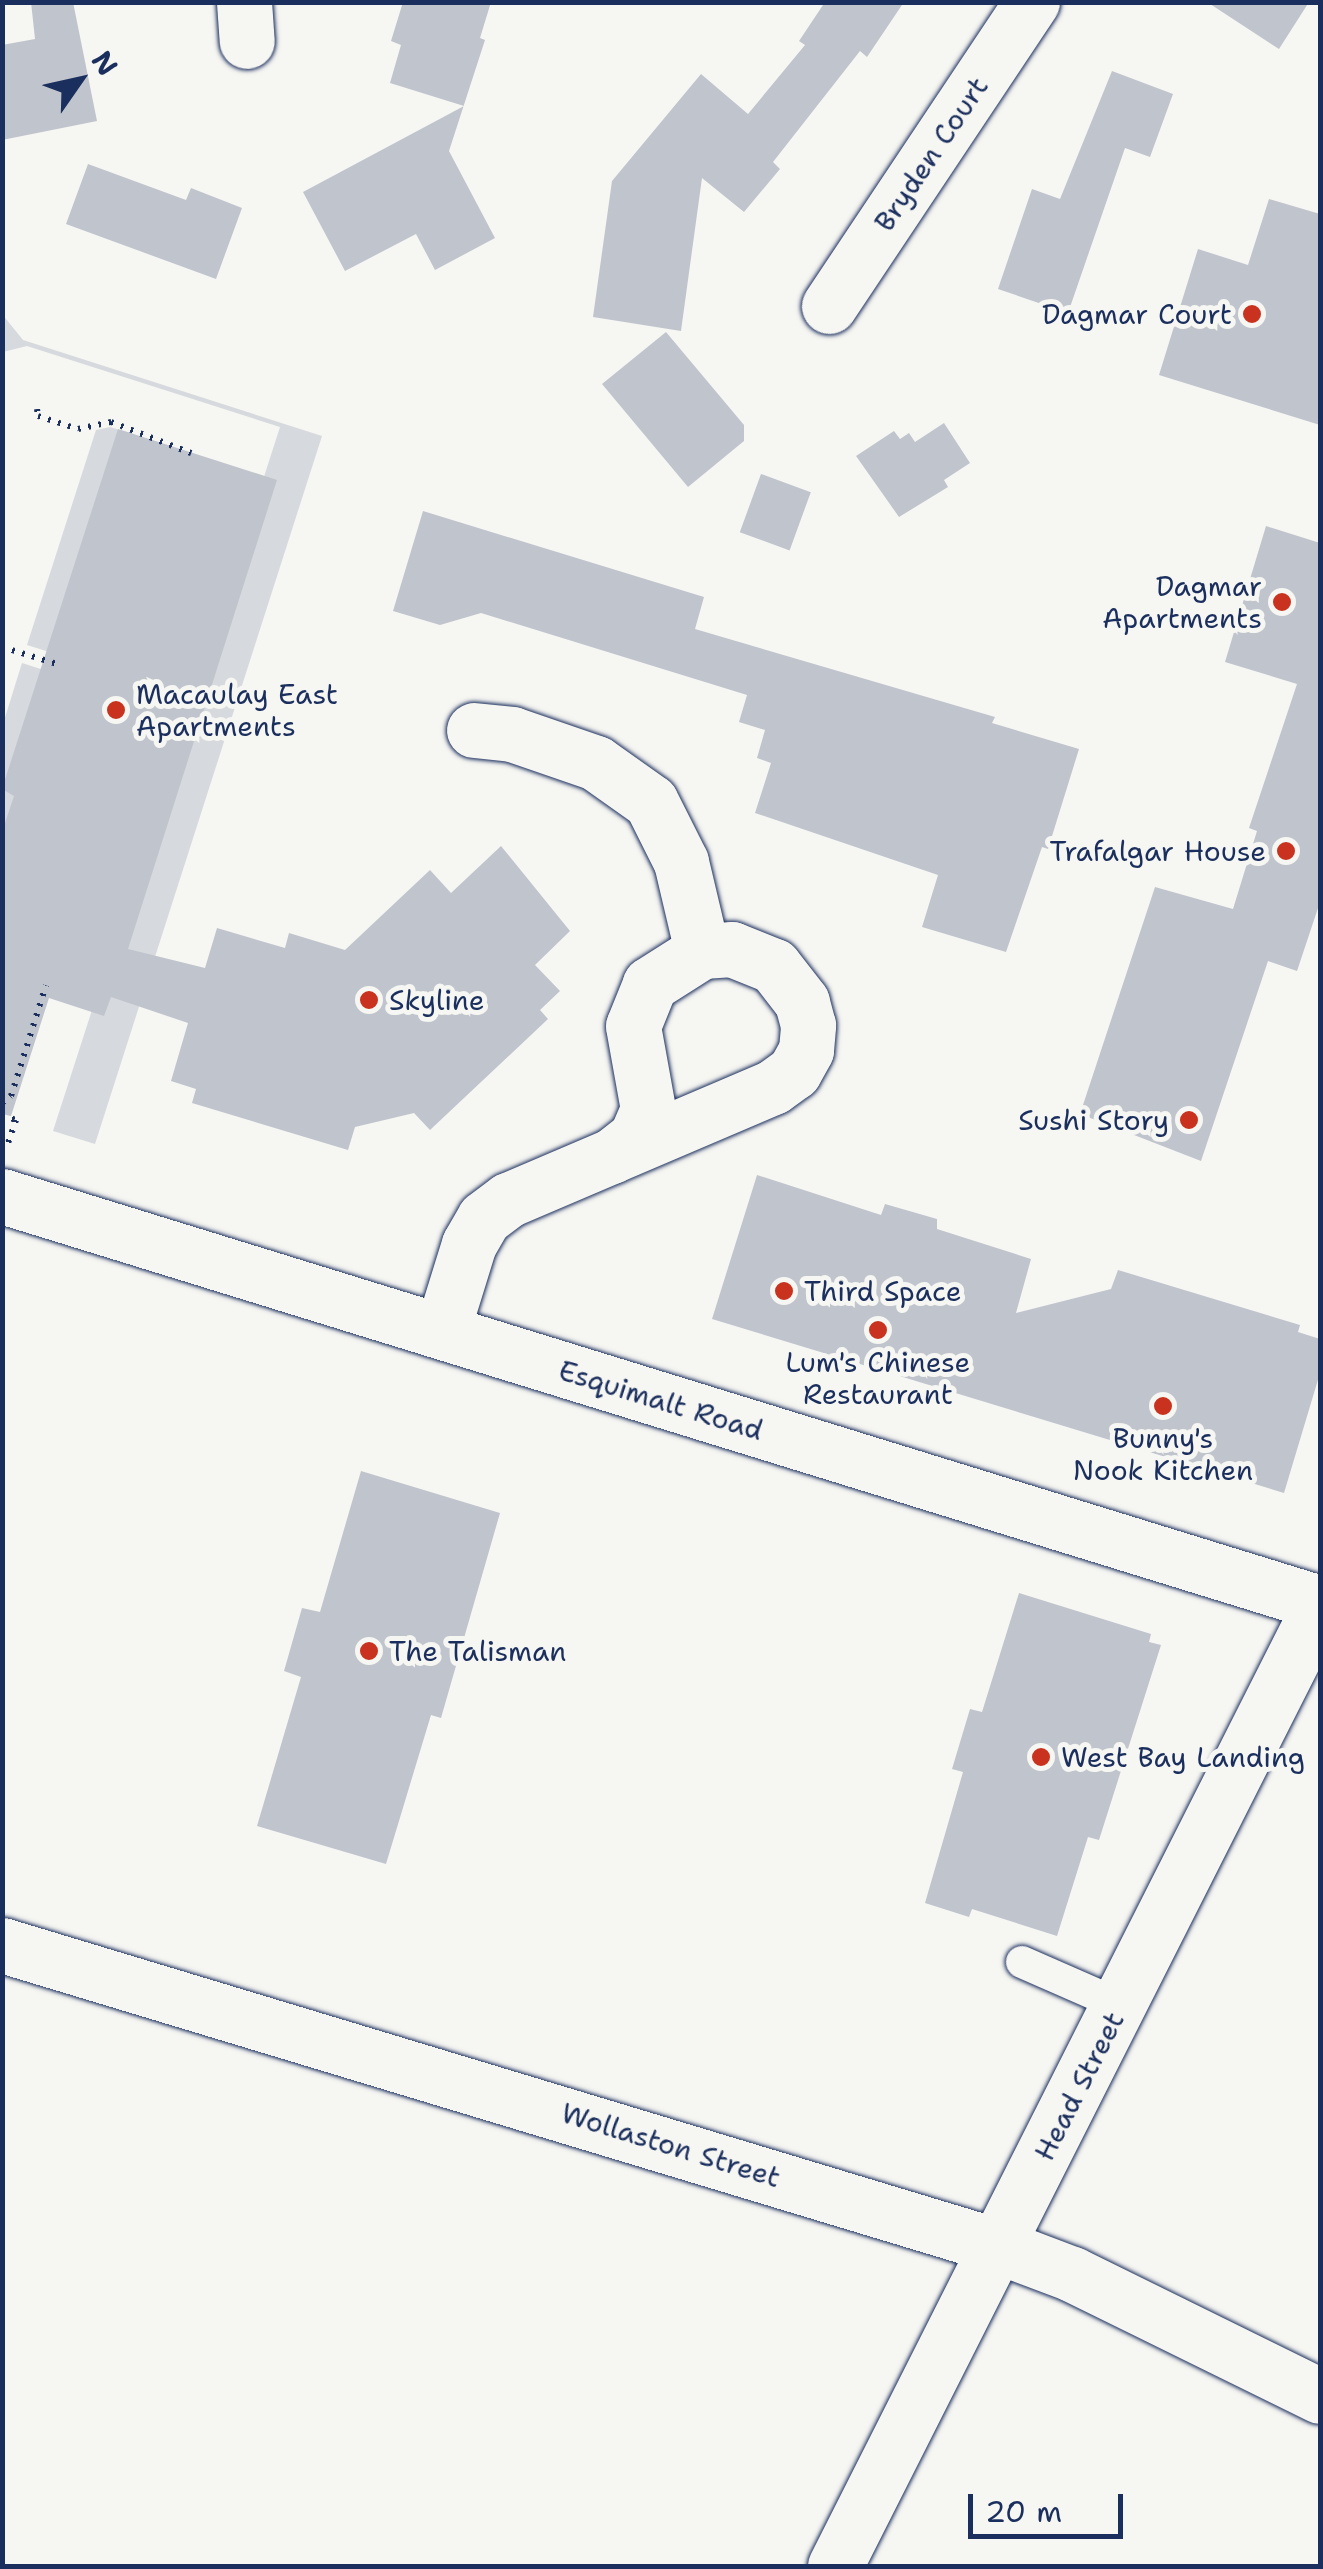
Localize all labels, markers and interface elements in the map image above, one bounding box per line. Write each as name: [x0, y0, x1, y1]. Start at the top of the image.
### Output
north arrow: [30, 30, 130, 130]
text: N: [83, 43, 127, 83]
street label: Bryden Court: [867, 71, 995, 237]
place label: Dagmar Court: [1042, 297, 1232, 331]
marker: Dagmar Court: [1241, 303, 1263, 325]
place label: Dagmar Apartments: [1102, 569, 1262, 635]
marker: Dagmar Apartments: [1271, 591, 1293, 613]
place label: Macaulay East Apartments: [136, 677, 338, 743]
marker: Macaulay East Apartments: [105, 699, 127, 721]
place label: Trafalgar House: [1049, 834, 1266, 868]
marker: Trafalgar House: [1275, 840, 1297, 862]
place label: Skyline: [389, 983, 485, 1017]
marker: Skyline: [358, 989, 380, 1011]
place label: Sushi Story: [1018, 1103, 1169, 1137]
marker: Sushi Story: [1178, 1109, 1200, 1131]
place label: Third Space: [804, 1274, 962, 1308]
marker: Third Space: [773, 1280, 795, 1302]
marker: Lum's Chinese Restaurant: [867, 1319, 889, 1341]
place label: Lum's Chinese Restaurant: [786, 1345, 970, 1411]
street label: Esquimalt Road: [555, 1353, 767, 1447]
marker: Bunny's Nook Kitchen: [1152, 1395, 1174, 1417]
place label: Bunny's Nook Kitchen: [1073, 1421, 1253, 1487]
place label: The Talisman: [389, 1634, 566, 1668]
marker: The Talisman: [358, 1640, 380, 1662]
place label: West Bay Landing: [1061, 1740, 1305, 1774]
marker: West Bay Landing: [1030, 1746, 1052, 1768]
street label: Head Street: [1027, 2006, 1131, 2166]
street label: Wollaston Street: [557, 2096, 785, 2194]
scale bar: [973, 2474, 1128, 2536]
text: 20 m: [985, 2491, 1062, 2532]

